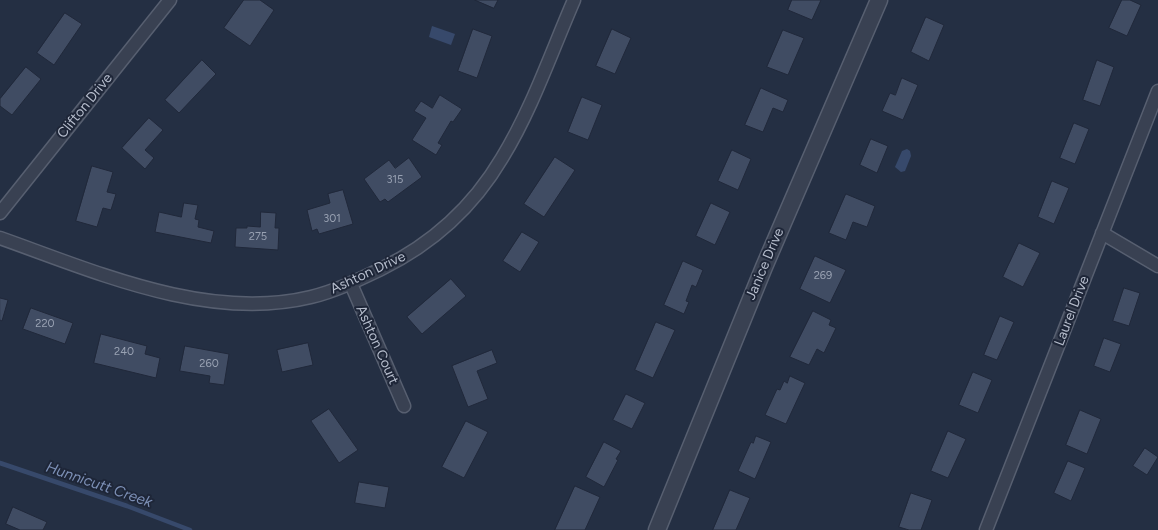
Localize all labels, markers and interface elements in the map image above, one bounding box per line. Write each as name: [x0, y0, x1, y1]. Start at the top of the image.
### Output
street label: Clifton Drive: [54, 70, 116, 142]
house number: 315: [387, 173, 403, 187]
house number: 301: [323, 212, 341, 226]
street label: Janice Drive: [742, 226, 788, 302]
house number: 275: [249, 230, 267, 244]
street label: Ashton Drive: [328, 248, 408, 298]
house number: 269: [814, 269, 832, 283]
street label: Laurel Drive: [1051, 274, 1093, 348]
street label: Ashton Court: [352, 303, 402, 387]
house number: 220: [35, 317, 55, 331]
house number: 240: [114, 345, 134, 359]
house number: 260: [199, 357, 219, 371]
water label: Hunnicutt Creek: [43, 458, 155, 512]

